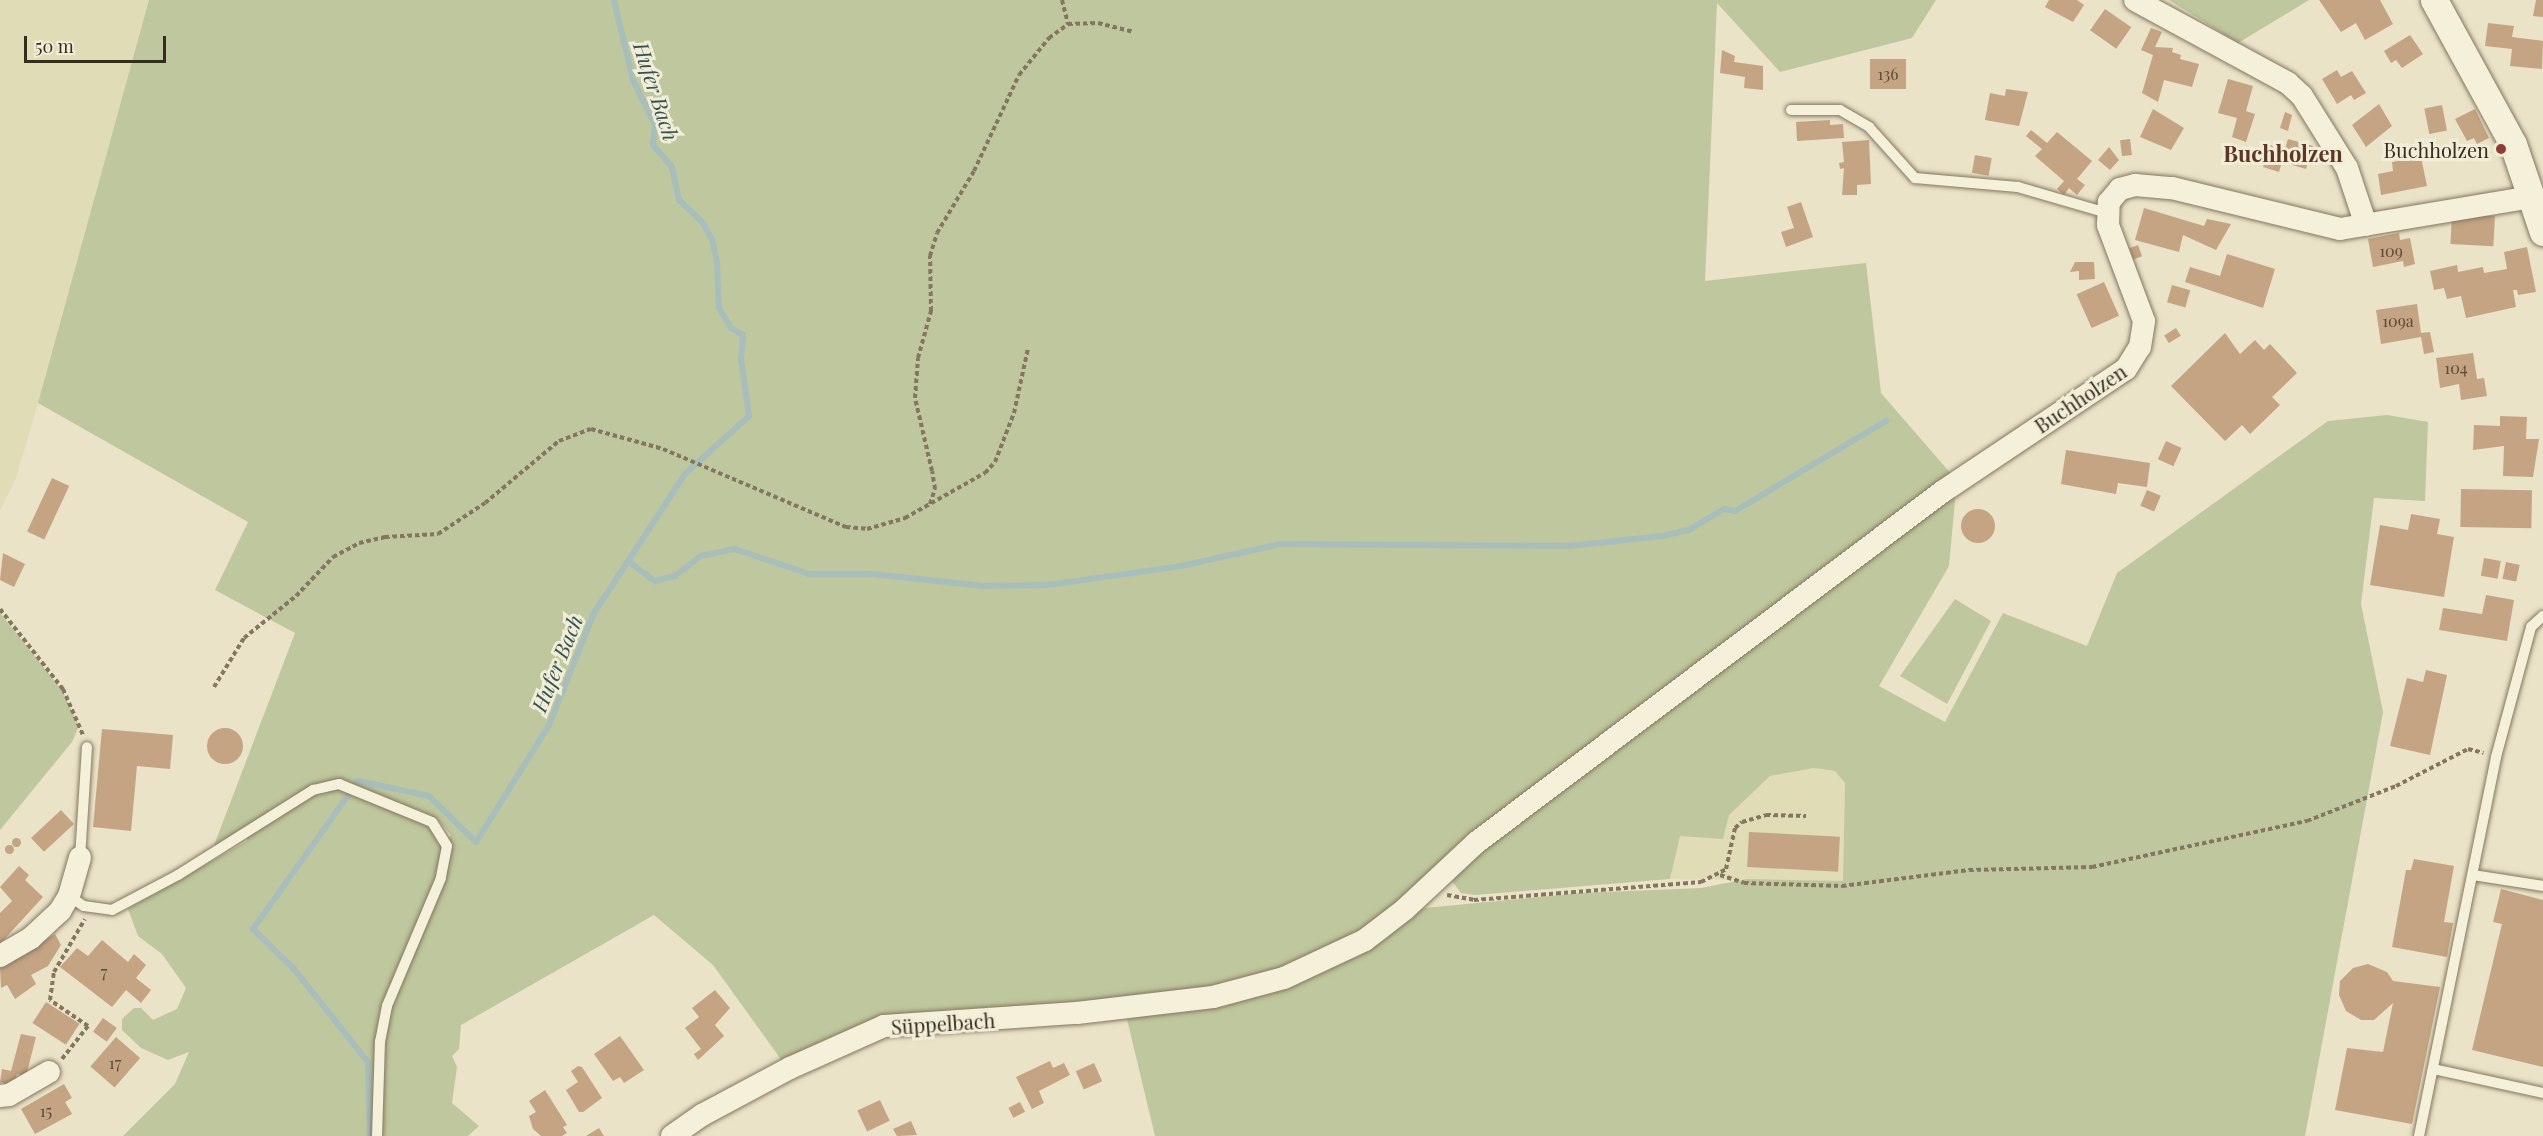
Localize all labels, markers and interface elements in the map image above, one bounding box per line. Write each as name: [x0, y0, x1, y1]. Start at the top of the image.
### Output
scale bar: [27, 24, 170, 62]
text: 50 m: [35, 34, 74, 58]
water label: Hufer Bach: [629, 39, 685, 143]
house number: 136: [1877, 64, 1899, 84]
place label: Buchholzen: [2384, 137, 2489, 161]
district label: Buchholzen: [2223, 141, 2343, 167]
marker: Buchholzen: [2494, 142, 2508, 156]
house number: 109: [2379, 241, 2403, 261]
house number: 109a: [2382, 311, 2414, 331]
house number: 104: [2444, 358, 2468, 378]
street label: Buchholzen: [2030, 359, 2130, 437]
water label: Hufer Bach: [525, 611, 587, 715]
house number: 7: [101, 962, 107, 982]
street label: Süppelbach: [890, 1007, 996, 1039]
house number: 17: [109, 1053, 121, 1073]
house number: 15: [40, 1101, 52, 1121]

